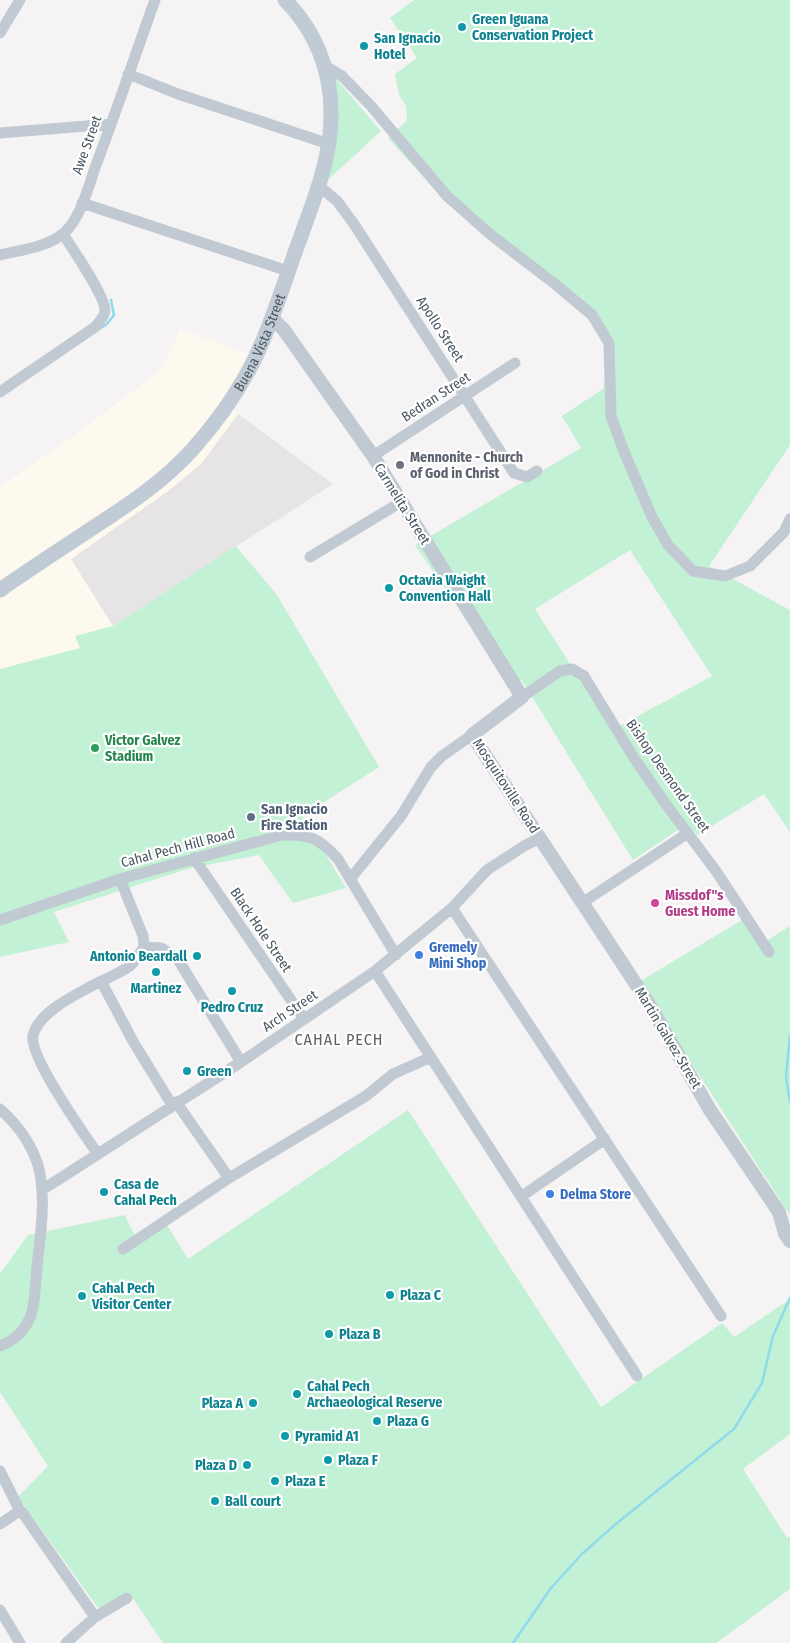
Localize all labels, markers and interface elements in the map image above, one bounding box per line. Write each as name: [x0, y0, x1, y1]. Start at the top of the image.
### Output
place label: Green Iguana Conservation Project: [472, 11, 594, 44]
marker: Green Iguana Conservation Project: [456, 21, 468, 33]
place label: San Ignacio Hotel: [374, 30, 441, 63]
marker: San Ignacio Hotel: [358, 40, 370, 52]
street label: Awe Street: [69, 113, 106, 177]
street label: Buena Vista Street: [230, 291, 289, 394]
street label: Apollo Street: [413, 293, 468, 365]
street label: Bedran Street: [398, 368, 474, 426]
place label: Mennonite - Church of God in Christ: [410, 449, 523, 482]
marker: Mennonite - Church of God in Christ: [394, 459, 406, 471]
street label: Carmelita Street: [370, 460, 434, 548]
place label: Octavia Waight Convention Hall: [399, 572, 491, 605]
marker: Octavia Waight Convention Hall: [383, 582, 395, 594]
street label: Bishop Desmond Street: [622, 716, 714, 836]
place label: Victor Galvez Stadium: [104, 732, 180, 765]
street label: Mosquitoville Road: [469, 735, 543, 837]
marker: Victor Galvez Stadium: [89, 742, 101, 754]
place label: San Ignacio Fire Station: [261, 801, 328, 834]
marker: San Ignacio Fire Station: [245, 811, 257, 823]
street label: Cahal Pech Hill Road: [119, 825, 237, 871]
street label: Black Hole Street: [227, 885, 296, 976]
place label: Missdof"s Guest Home: [665, 887, 735, 920]
marker: Missdof"s Guest Home: [649, 897, 661, 909]
place label: Gremely Mini Shop: [429, 939, 487, 972]
place label: Antonio Beardall: [89, 948, 187, 965]
marker: Gremely Mini Shop: [413, 949, 425, 961]
marker: Antonio Beardall: [191, 950, 203, 962]
marker: Martinez: [150, 966, 162, 978]
place label: Martinez: [131, 980, 182, 997]
street label: Martin Galvez Street: [631, 984, 705, 1092]
marker: Pedro Cruz: [226, 985, 238, 997]
street label: Arch Street: [259, 986, 321, 1036]
place label: Pedro Cruz: [201, 999, 263, 1016]
district label: CAHAL PECH: [294, 1030, 384, 1049]
place label: Green: [197, 1063, 232, 1080]
marker: Green: [181, 1065, 193, 1077]
place label: Casa de Cahal Pech: [114, 1176, 177, 1209]
marker: Casa de Cahal Pech: [98, 1186, 110, 1198]
place label: Delma Store: [560, 1186, 631, 1203]
marker: Delma Store: [544, 1188, 556, 1200]
place label: Cahal Pech Visitor Center: [91, 1280, 172, 1313]
place label: Plaza C: [400, 1287, 442, 1304]
marker: Plaza C: [384, 1289, 396, 1301]
marker: Cahal Pech Visitor Center: [76, 1290, 88, 1302]
place label: Plaza B: [339, 1326, 381, 1343]
marker: Plaza B: [323, 1328, 335, 1340]
place label: Cahal Pech Archaeological Reserve: [306, 1378, 442, 1411]
marker: Cahal Pech Archaeological Reserve: [291, 1388, 303, 1400]
place label: Plaza A: [202, 1395, 243, 1412]
marker: Plaza A: [247, 1397, 259, 1409]
place label: Plaza G: [387, 1413, 429, 1430]
marker: Plaza G: [371, 1415, 383, 1427]
place label: Pyramid A1: [295, 1428, 359, 1445]
marker: Pyramid A1: [279, 1430, 291, 1442]
place label: Plaza F: [338, 1452, 379, 1469]
marker: Plaza F: [322, 1454, 334, 1466]
place label: Plaza D: [195, 1457, 237, 1474]
marker: Plaza D: [241, 1459, 253, 1471]
place label: Plaza E: [285, 1473, 326, 1490]
marker: Plaza E: [269, 1475, 281, 1487]
place label: Ball court: [225, 1493, 282, 1510]
marker: Ball court: [209, 1495, 221, 1507]

